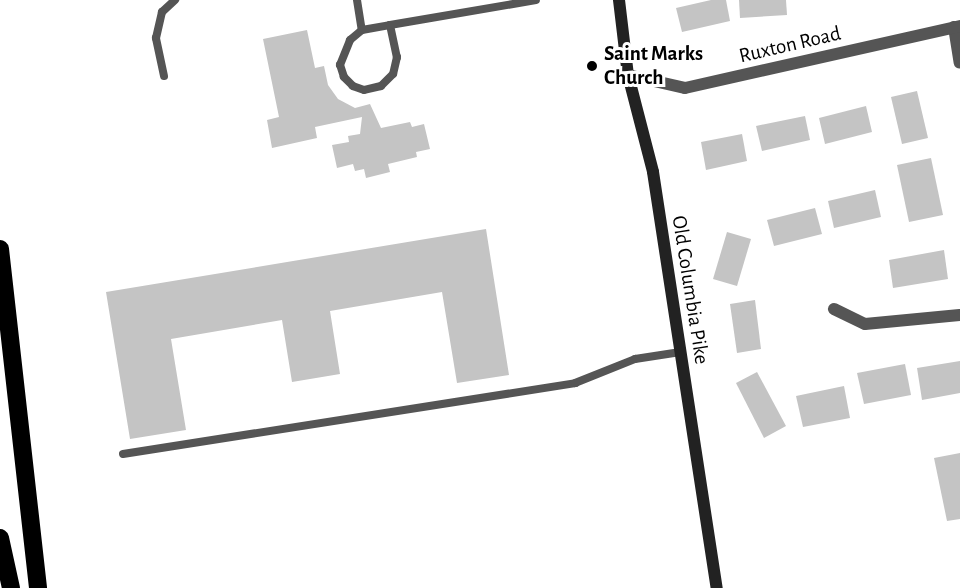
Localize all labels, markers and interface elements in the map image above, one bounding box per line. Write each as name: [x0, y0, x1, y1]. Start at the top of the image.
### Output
street label: Ruxton Road: [737, 21, 843, 69]
place label: Saint Marks Church: [604, 41, 703, 91]
marker: Saint Marks Church: [585, 59, 599, 73]
street label: Old Columbia Pike: [666, 214, 714, 366]

